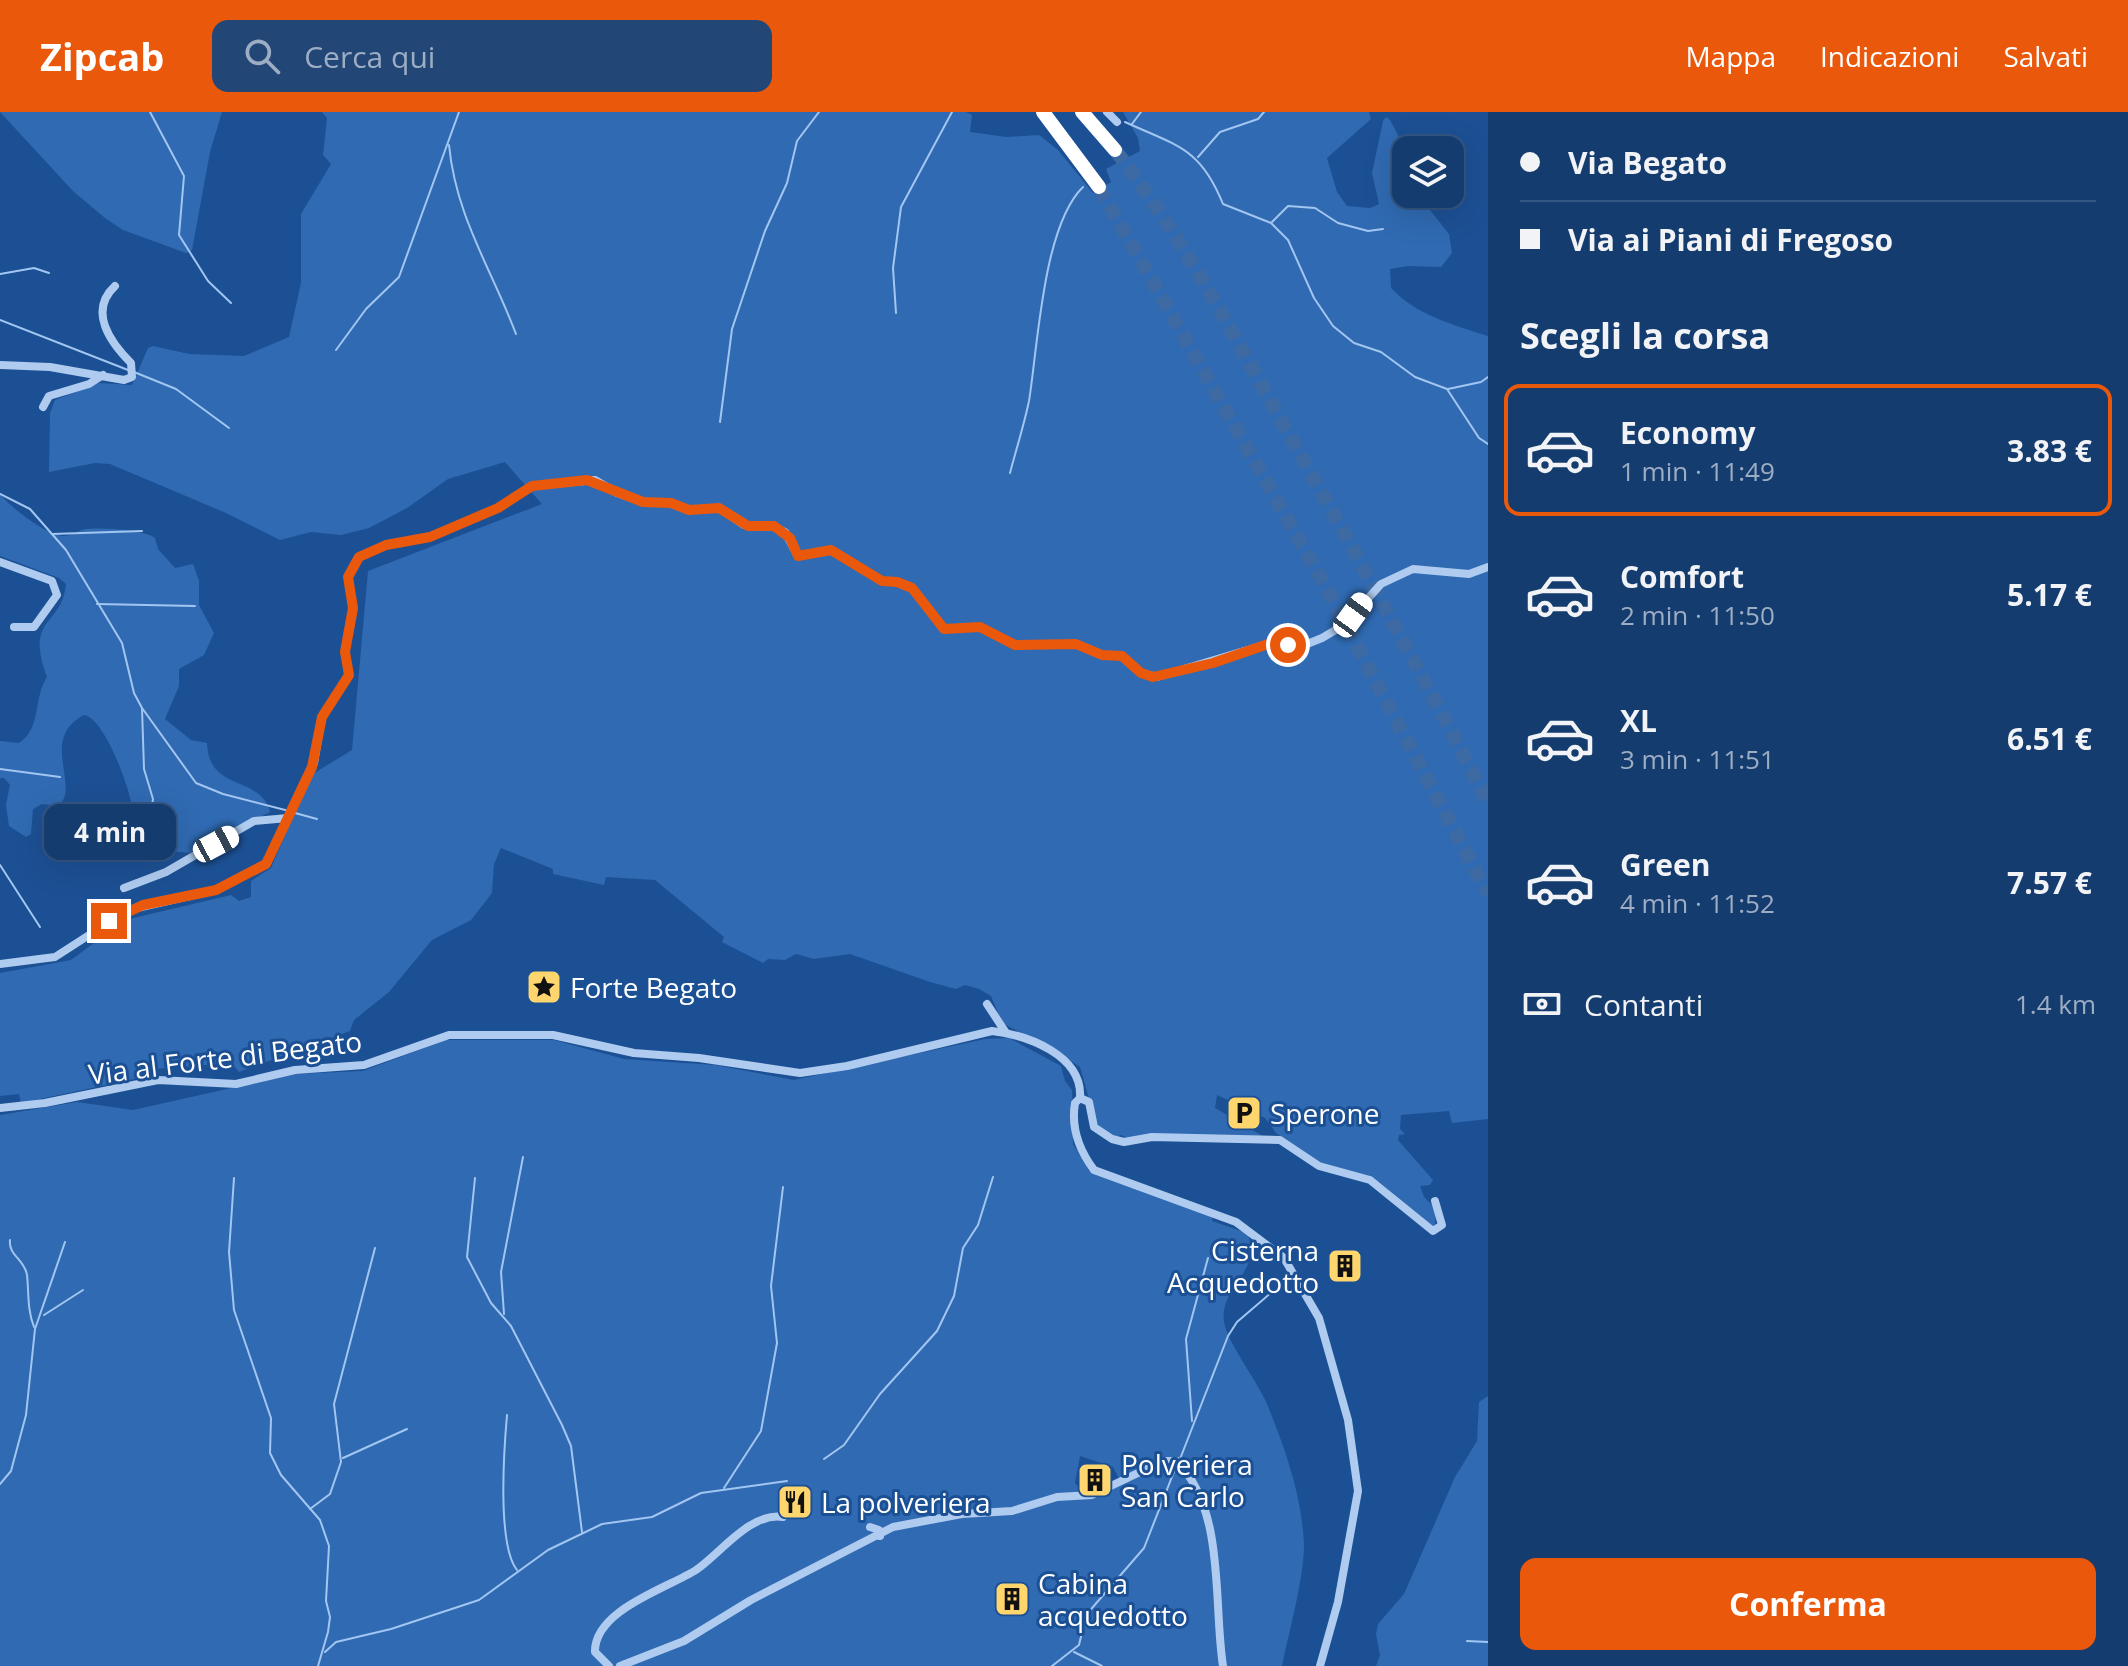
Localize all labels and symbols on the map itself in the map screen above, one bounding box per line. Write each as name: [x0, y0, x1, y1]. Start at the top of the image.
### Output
car: [1329, 589, 1377, 641]
route start: [1270, 627, 1306, 663]
callout: 4 min: [43, 805, 175, 861]
car: [189, 822, 243, 866]
route end: [91, 903, 127, 939]
place icon: Forte Begato: [525, 968, 563, 1006]
place label: Forte Begato: [570, 968, 737, 1006]
street label: Via al Forte di Begato: [86, 1021, 364, 1093]
parking icon: Sperone: [1225, 1094, 1263, 1132]
place label: Sperone: [1270, 1094, 1379, 1132]
place label: Cisterna Acquedotto: [1167, 1231, 1319, 1301]
building icon: Cisterna Acquedotto: [1326, 1247, 1364, 1285]
place label: Polveriera San Carlo: [1121, 1445, 1253, 1515]
building icon: Polveriera San Carlo: [1076, 1461, 1114, 1499]
restaurant icon: La polveriera: [776, 1483, 814, 1521]
place label: La polveriera: [821, 1483, 990, 1521]
place label: Cabina acquedotto: [1038, 1564, 1188, 1634]
building icon: Cabina acquedotto: [993, 1580, 1031, 1618]

